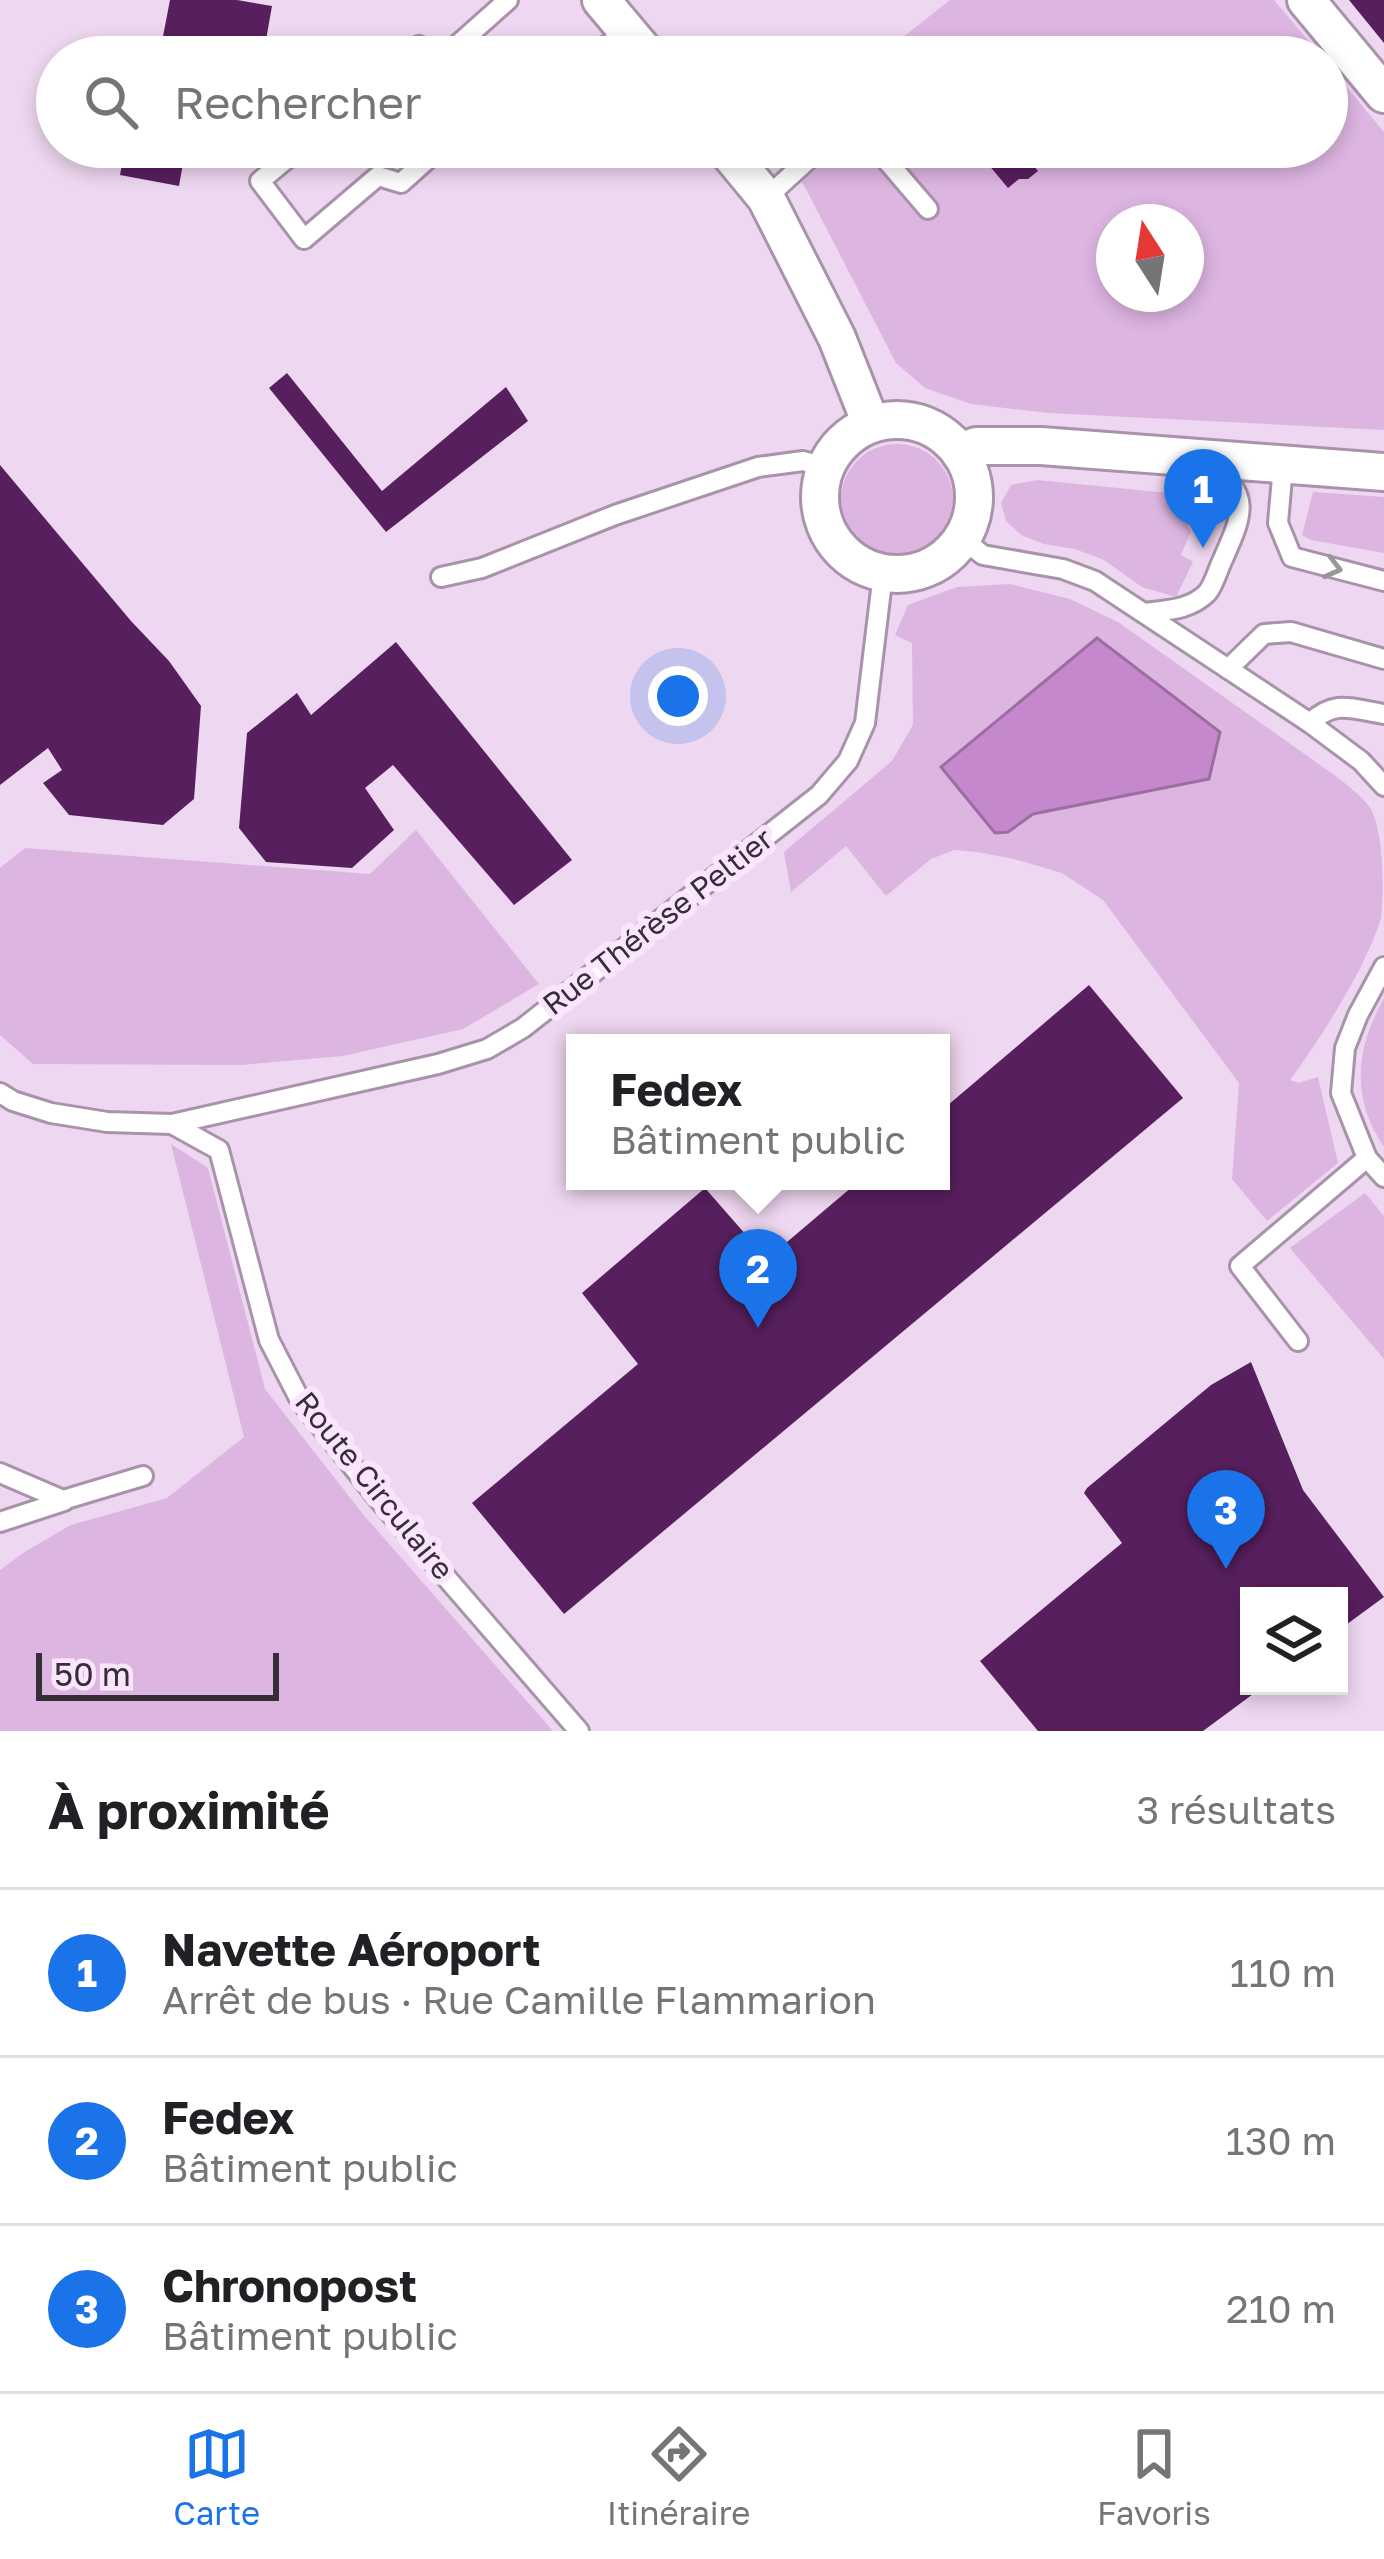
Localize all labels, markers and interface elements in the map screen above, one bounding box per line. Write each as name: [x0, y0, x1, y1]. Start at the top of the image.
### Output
search box: [36, 36, 1348, 168]
icon: search: [78, 69, 144, 135]
text: Rechercher: [174, 75, 422, 129]
north arrow: [1096, 204, 1204, 312]
pin: 1: [1164, 449, 1242, 548]
one-way arrow: [1322, 553, 1343, 578]
your location: [648, 666, 708, 726]
street label: Rue Thérèse Peltier: [535, 820, 780, 1022]
popup: [566, 1034, 950, 1190]
text: Fedex: [610, 1062, 742, 1116]
text: Bâtiment public: [610, 1116, 906, 1163]
pin: 2: [719, 1229, 797, 1328]
street label: Route Circulaire: [288, 1384, 461, 1586]
pin: 3: [1187, 1470, 1265, 1569]
map controls: [1240, 1587, 1348, 1695]
button: layers: [1240, 1587, 1348, 1695]
scale bar: [36, 1647, 279, 1700]
text: 50 m: [54, 1654, 131, 1693]
text: À proximité: [48, 1779, 330, 1840]
text: 3 résultats: [1137, 1786, 1336, 1833]
text: Navette Aéroport: [162, 1922, 540, 1976]
text: 1: [77, 1949, 97, 1996]
text: 110 m: [1230, 1949, 1336, 1996]
text: Arrêt de bus · Rue Camille Flammarion: [162, 1976, 876, 2023]
text: Fedex: [162, 2090, 294, 2144]
text: 2: [75, 2117, 99, 2164]
text: 130 m: [1226, 2117, 1336, 2164]
text: Bâtiment public: [162, 2144, 458, 2191]
text: Chronopost: [162, 2258, 417, 2312]
text: 3: [75, 2285, 99, 2332]
text: 210 m: [1226, 2285, 1336, 2332]
text: Bâtiment public: [162, 2312, 458, 2359]
tab: Carte: [173, 2421, 260, 2532]
tab: Itinéraire: [607, 2421, 750, 2532]
tab: Favoris: [1097, 2421, 1211, 2532]

